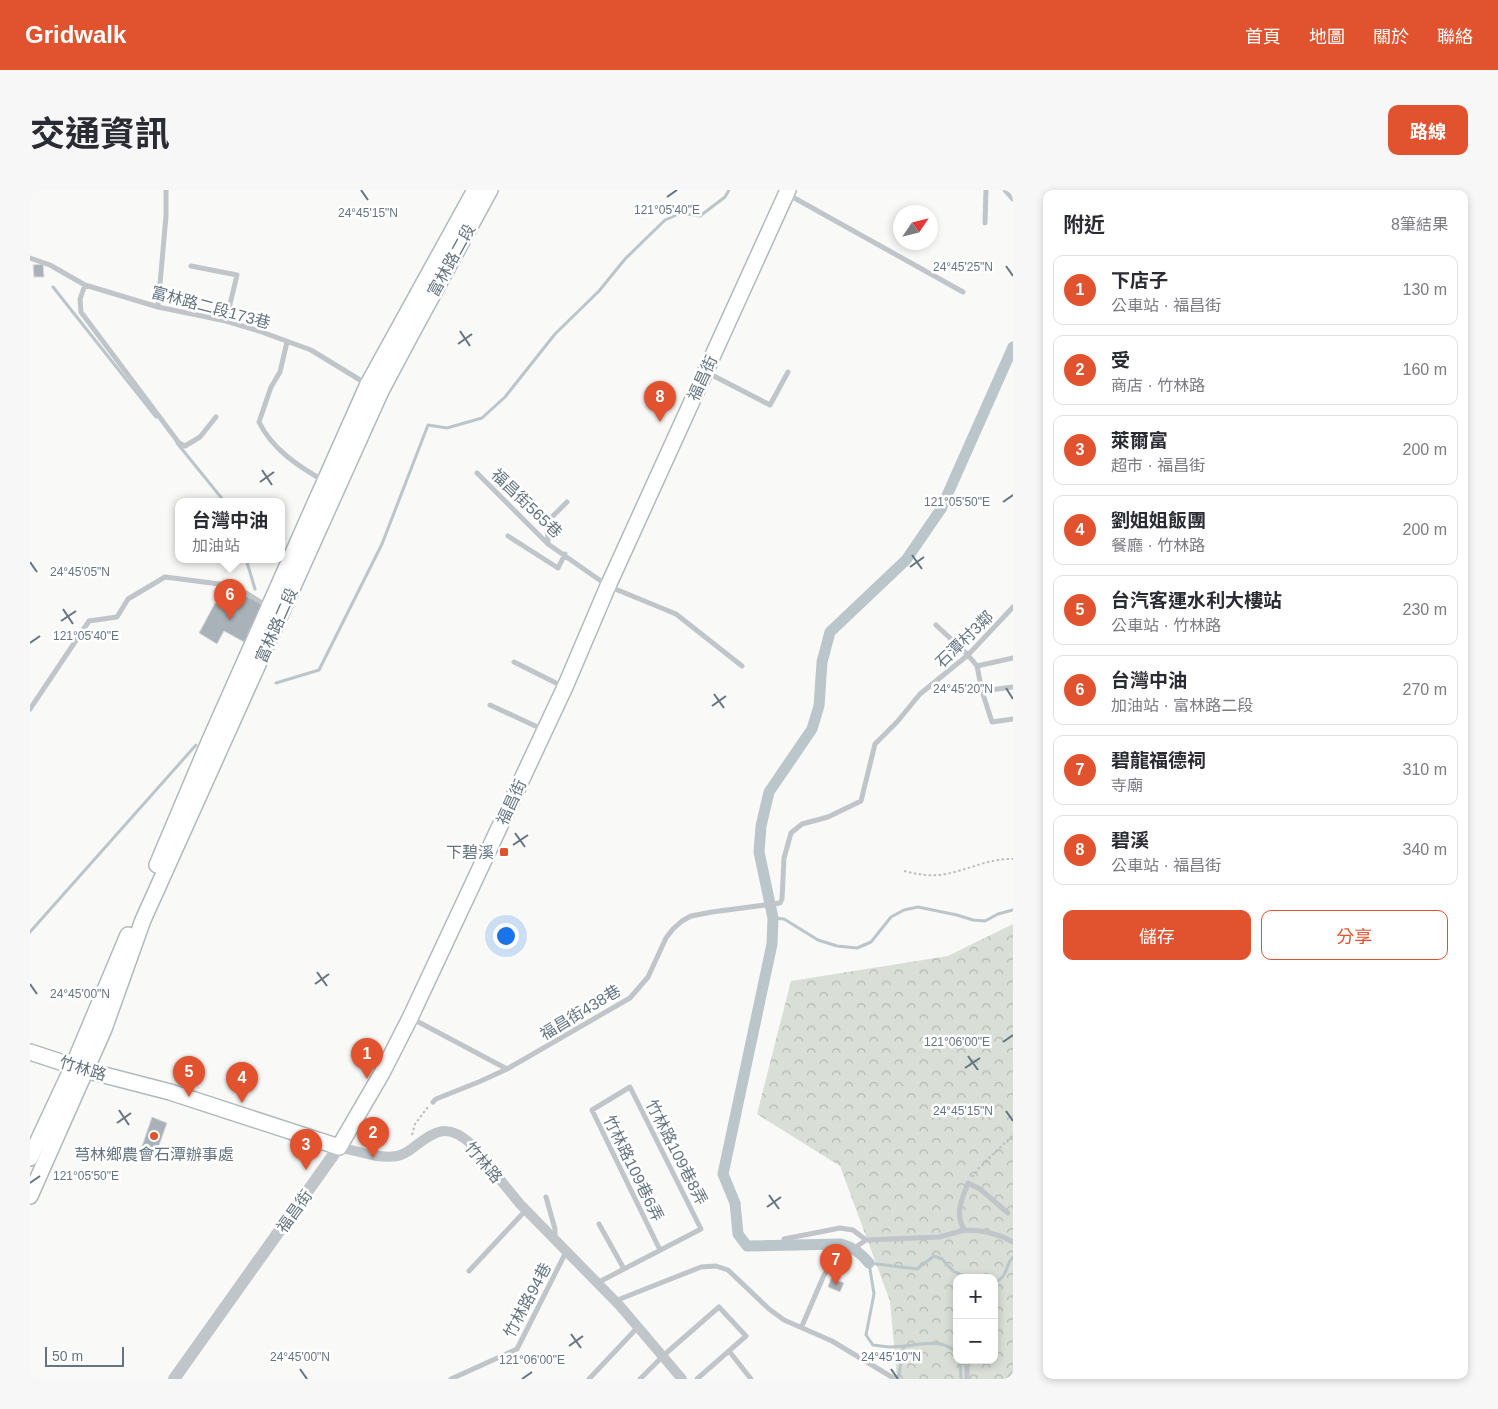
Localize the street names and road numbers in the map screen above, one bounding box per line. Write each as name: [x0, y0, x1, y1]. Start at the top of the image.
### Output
street label: 富林路二段: [425, 221, 478, 299]
street label: 富林路二段173巷: [149, 283, 272, 332]
street label: 福昌街: [685, 353, 720, 404]
street label: 福昌街565巷: [488, 466, 565, 541]
street label: 富林路二段: [252, 585, 300, 665]
street label: 石潭村3鄰: [932, 608, 996, 671]
street label: 福昌街: [494, 777, 529, 828]
street label: 福昌街438巷: [537, 982, 624, 1043]
street label: 竹林路: [57, 1053, 108, 1084]
street label: 竹林路109巷8弄: [643, 1097, 710, 1208]
street label: 竹林路109巷6弄: [601, 1113, 667, 1224]
street label: 竹林路: [462, 1138, 506, 1186]
street label: 福昌街: [273, 1187, 315, 1236]
street label: 竹林路94巷: [501, 1260, 554, 1340]

